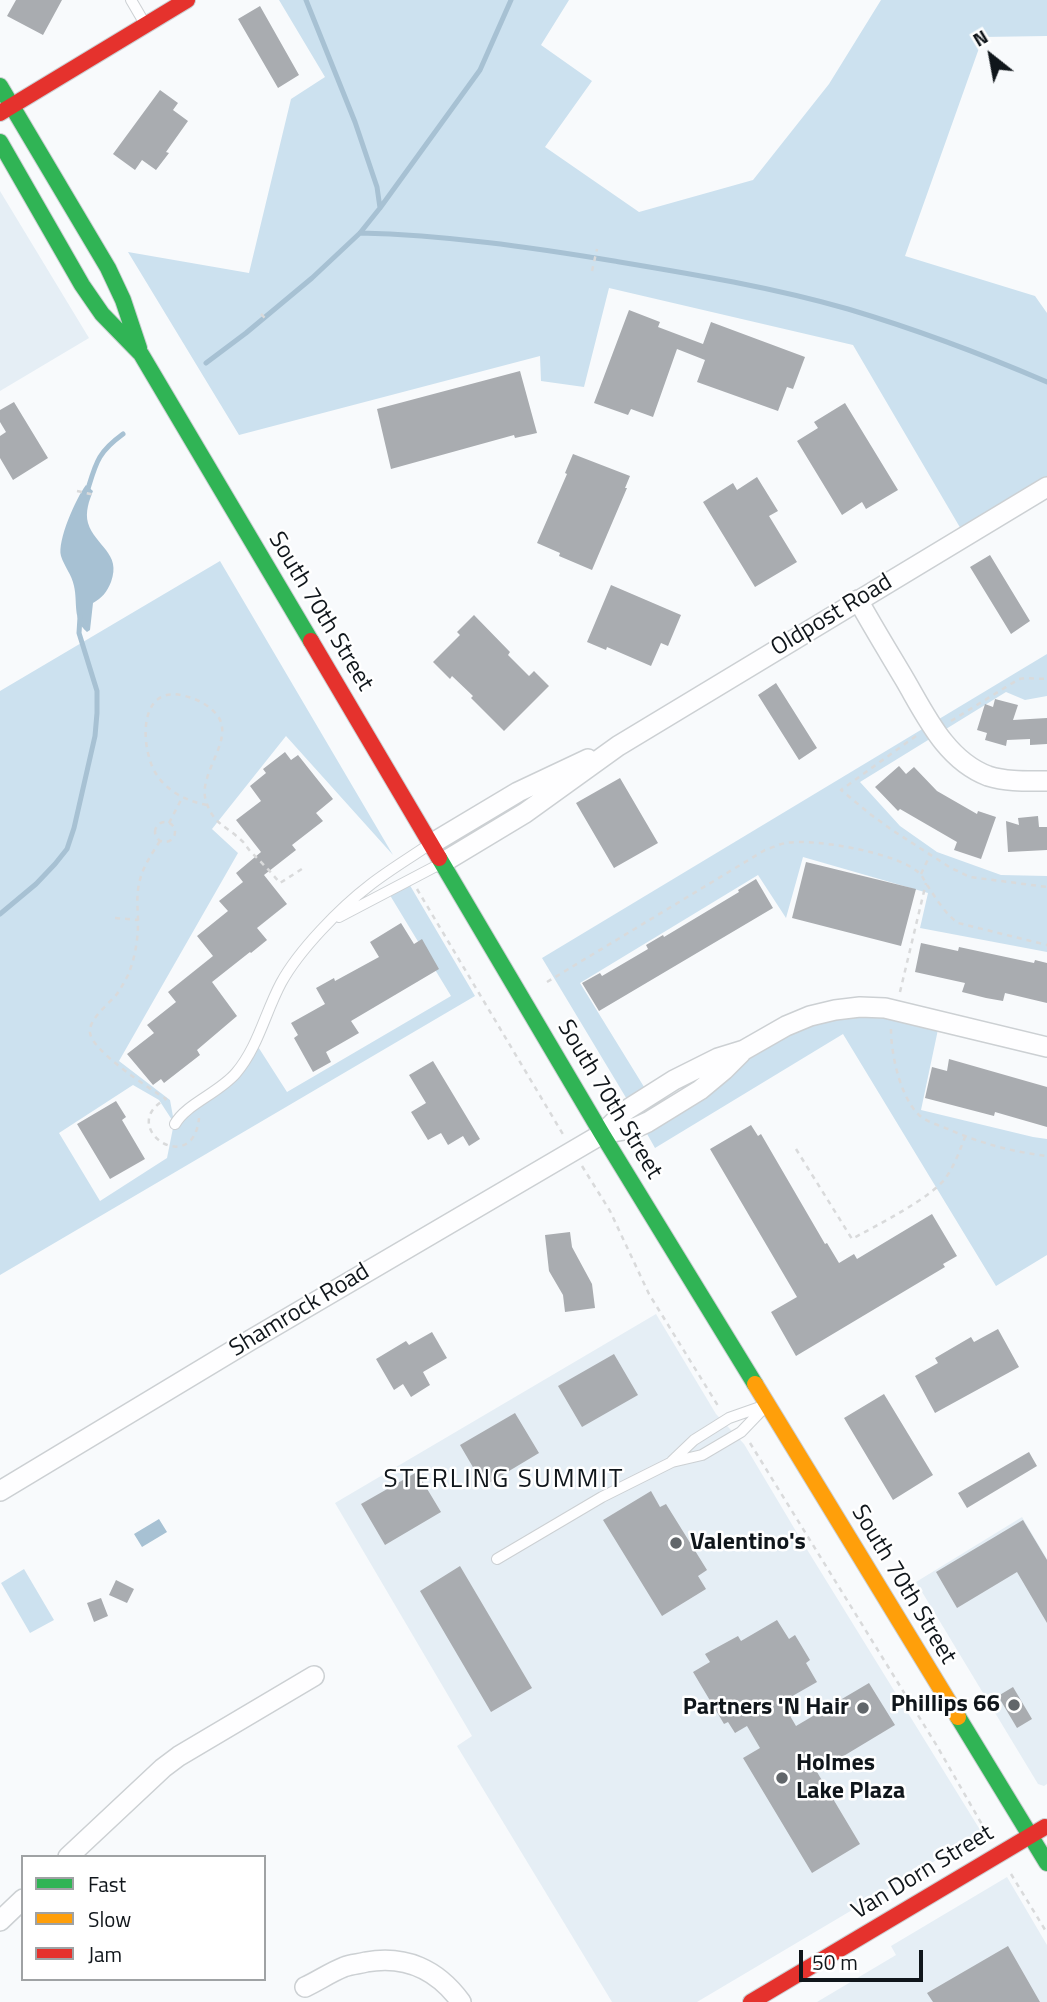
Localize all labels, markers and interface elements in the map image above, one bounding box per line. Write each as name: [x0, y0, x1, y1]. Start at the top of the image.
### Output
north arrow: [956, 21, 1026, 91]
text: N: [967, 22, 993, 53]
street label: South 70th Street: [261, 527, 379, 697]
street label: Oldpost Road: [766, 569, 898, 663]
street label: South 70th Street: [550, 1015, 668, 1185]
street label: Shamrock Road: [225, 1258, 375, 1364]
district label: STERLING SUMMIT: [385, 1465, 623, 1497]
street label: South 70th Street: [844, 1500, 962, 1670]
place label: Valentino's: [690, 1529, 806, 1557]
marker: Valentino's: [668, 1535, 684, 1551]
place label: Phillips 66: [891, 1691, 1000, 1719]
place label: Partners 'N Hair: [683, 1694, 849, 1722]
marker: Phillips 66: [1006, 1697, 1022, 1713]
marker: Partners 'N Hair: [855, 1700, 871, 1716]
place label: Holmes Lake Plaza: [796, 1750, 905, 1806]
marker: Holmes Lake Plaza: [774, 1770, 790, 1786]
street label: Van Dorn Street: [847, 1819, 999, 1927]
legend: [21, 1855, 266, 1981]
text: Fast: [88, 1868, 126, 1900]
text: Slow: [88, 1903, 131, 1935]
scale bar: [802, 1936, 926, 1980]
text: Jam: [88, 1938, 122, 1970]
text: 50 m: [812, 1946, 858, 1978]

